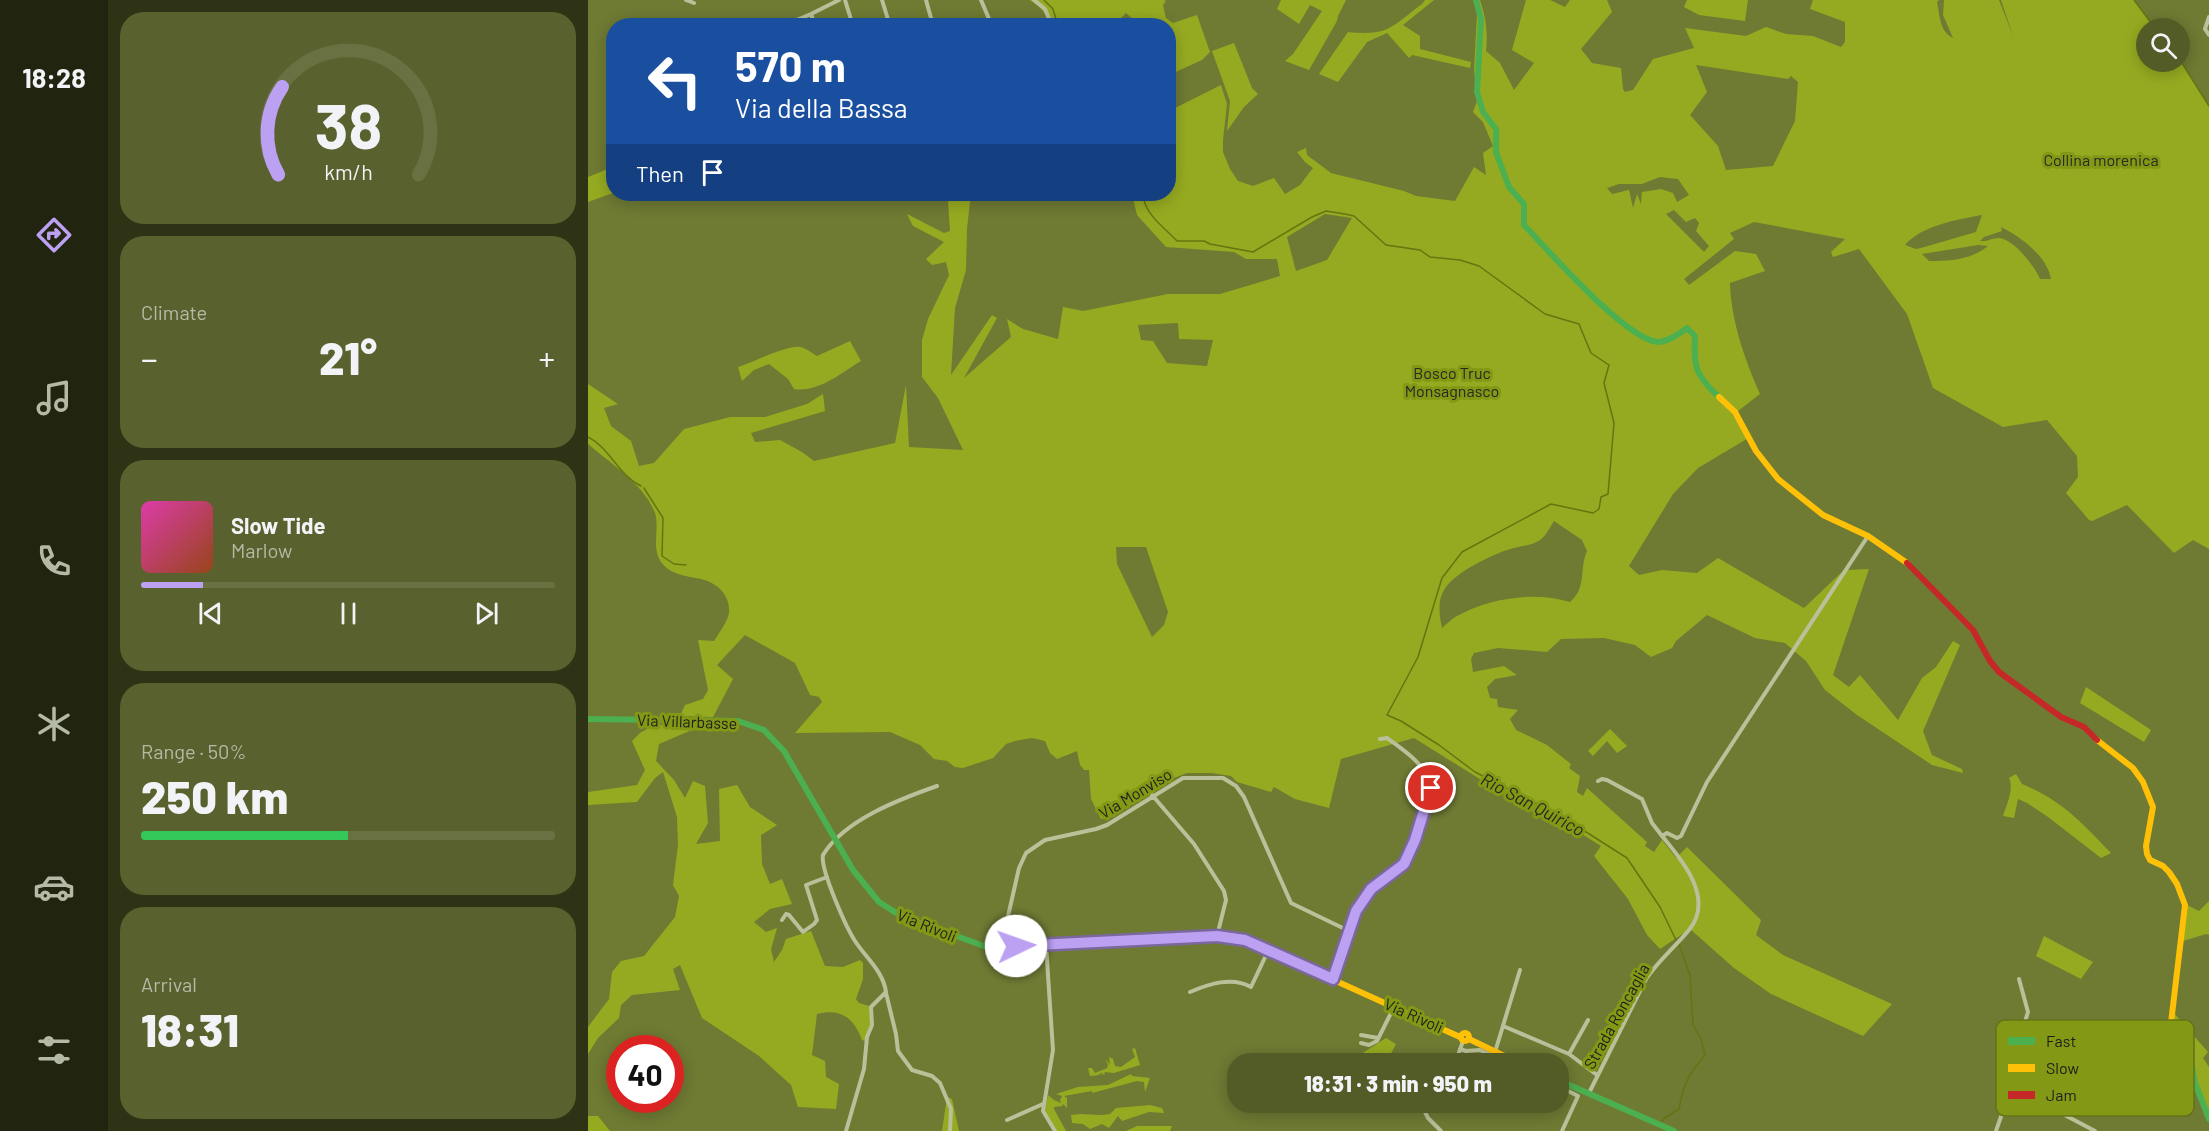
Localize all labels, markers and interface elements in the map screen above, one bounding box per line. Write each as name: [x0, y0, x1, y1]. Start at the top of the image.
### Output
map controls: [2136, 18, 2190, 72]
button: search: [2136, 18, 2190, 72]
text: 570 m: [735, 40, 846, 90]
icon: left: [636, 42, 714, 120]
text: 18:28: [22, 61, 86, 93]
text: 38: [314, 87, 382, 161]
text: Via della Bassa: [735, 91, 908, 123]
park label: Collina morenica: [2043, 150, 2159, 169]
icon: arrive: [696, 156, 729, 189]
text: km/h: [324, 159, 372, 184]
text: Then: [636, 160, 684, 186]
icon: directions: [33, 214, 75, 256]
text: Climate: [141, 300, 207, 324]
text: 21°: [319, 330, 377, 384]
text: −: [141, 338, 158, 378]
text: +: [538, 338, 555, 378]
park label: Bosco Truc Monsagnasco: [1405, 363, 1499, 400]
icon: music: [33, 377, 75, 419]
text: Slow Tide: [231, 512, 326, 538]
text: Marlow: [231, 538, 292, 562]
icon: phone: [33, 540, 75, 582]
icon: previous: [194, 597, 227, 630]
icon: pause: [332, 597, 365, 630]
icon: next: [470, 597, 503, 630]
icon: climate: [33, 703, 75, 745]
street label: Via Villarbasse: [637, 710, 737, 732]
text: Range · 50%: [141, 739, 246, 763]
pin: [1405, 762, 1456, 813]
street label: Via Monviso: [1095, 764, 1175, 822]
water label: Rio San Quirico: [1477, 768, 1589, 840]
text: 250 km: [141, 769, 288, 823]
icon: arrive: [1414, 771, 1447, 804]
icon: car: [33, 866, 75, 908]
street label: Via Rivoli: [894, 904, 960, 946]
position arrow: [984, 914, 1048, 978]
street label: Strada Roncaglia: [1579, 960, 1653, 1072]
text: Arrival: [141, 972, 197, 996]
street label: Via Rivoli: [1382, 994, 1446, 1036]
text: 18:31: [141, 1002, 239, 1056]
legend: [1996, 1020, 2194, 1116]
icon: filters: [33, 1029, 75, 1071]
text: Fast: [2046, 1031, 2076, 1050]
speed limit sign: 40: [606, 1035, 684, 1113]
text: Slow: [2046, 1058, 2079, 1077]
text: 18:31 · 3 min · 950 m: [1304, 1070, 1492, 1096]
text: Jam: [2046, 1085, 2077, 1104]

